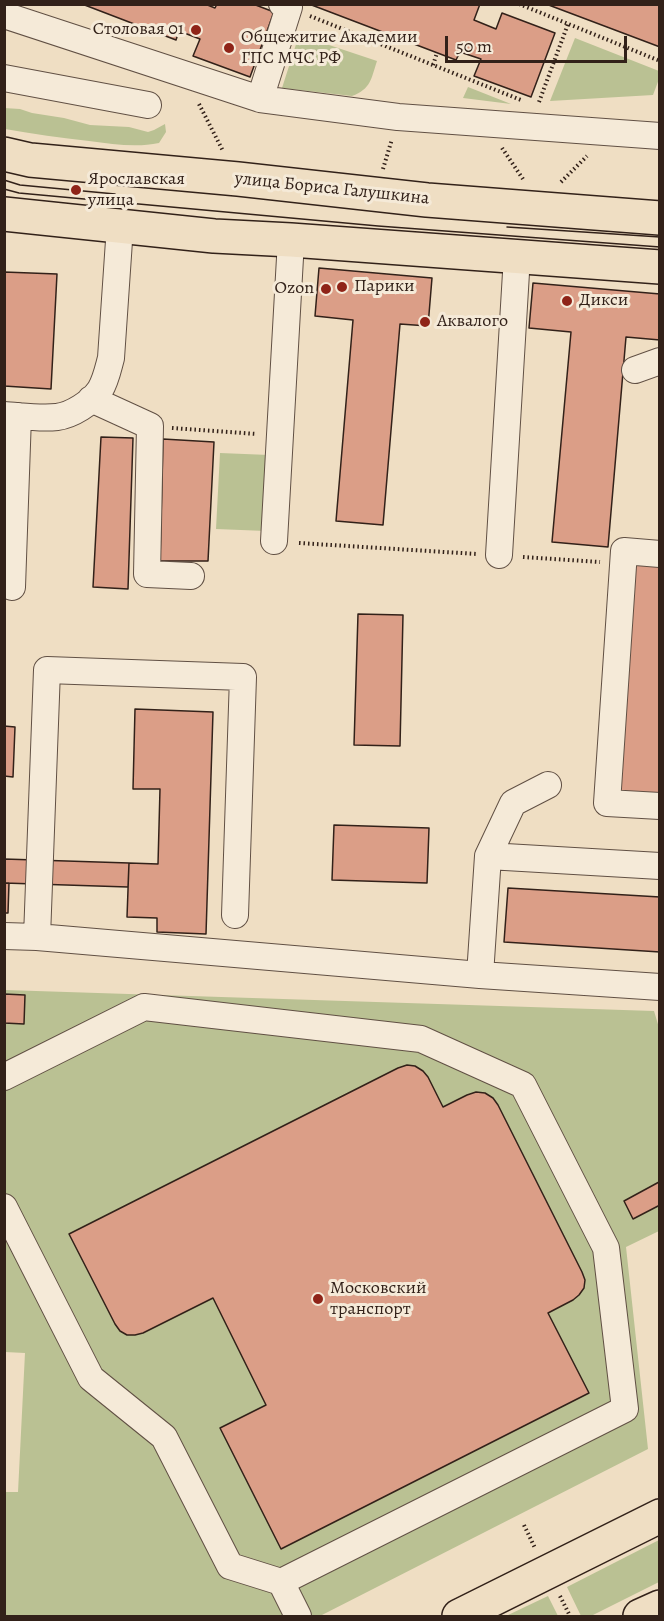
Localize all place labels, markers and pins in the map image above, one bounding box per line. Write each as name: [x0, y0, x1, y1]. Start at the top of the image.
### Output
place label: Столовая 01: [93, 19, 184, 41]
marker: Столовая 01: [189, 23, 203, 37]
place label: Общежитие Академии ГПС МЧС РФ: [241, 27, 418, 70]
marker: Общежитие Академии ГПС МЧС РФ: [222, 41, 236, 55]
place label: Ярославская улица: [88, 169, 185, 212]
marker: Ярославская улица: [69, 183, 83, 197]
place label: Парики: [354, 276, 415, 298]
place label: Ozon: [274, 278, 314, 300]
marker: Парики: [335, 280, 349, 294]
marker: Ozon: [319, 282, 333, 296]
place label: Дикси: [579, 290, 628, 312]
marker: Дикси: [560, 294, 574, 308]
place label: Аквалого: [437, 311, 508, 333]
marker: Аквалого: [418, 315, 432, 329]
place label: Московский транспорт: [330, 1278, 427, 1320]
marker: Московский транспорт: [311, 1292, 325, 1306]

